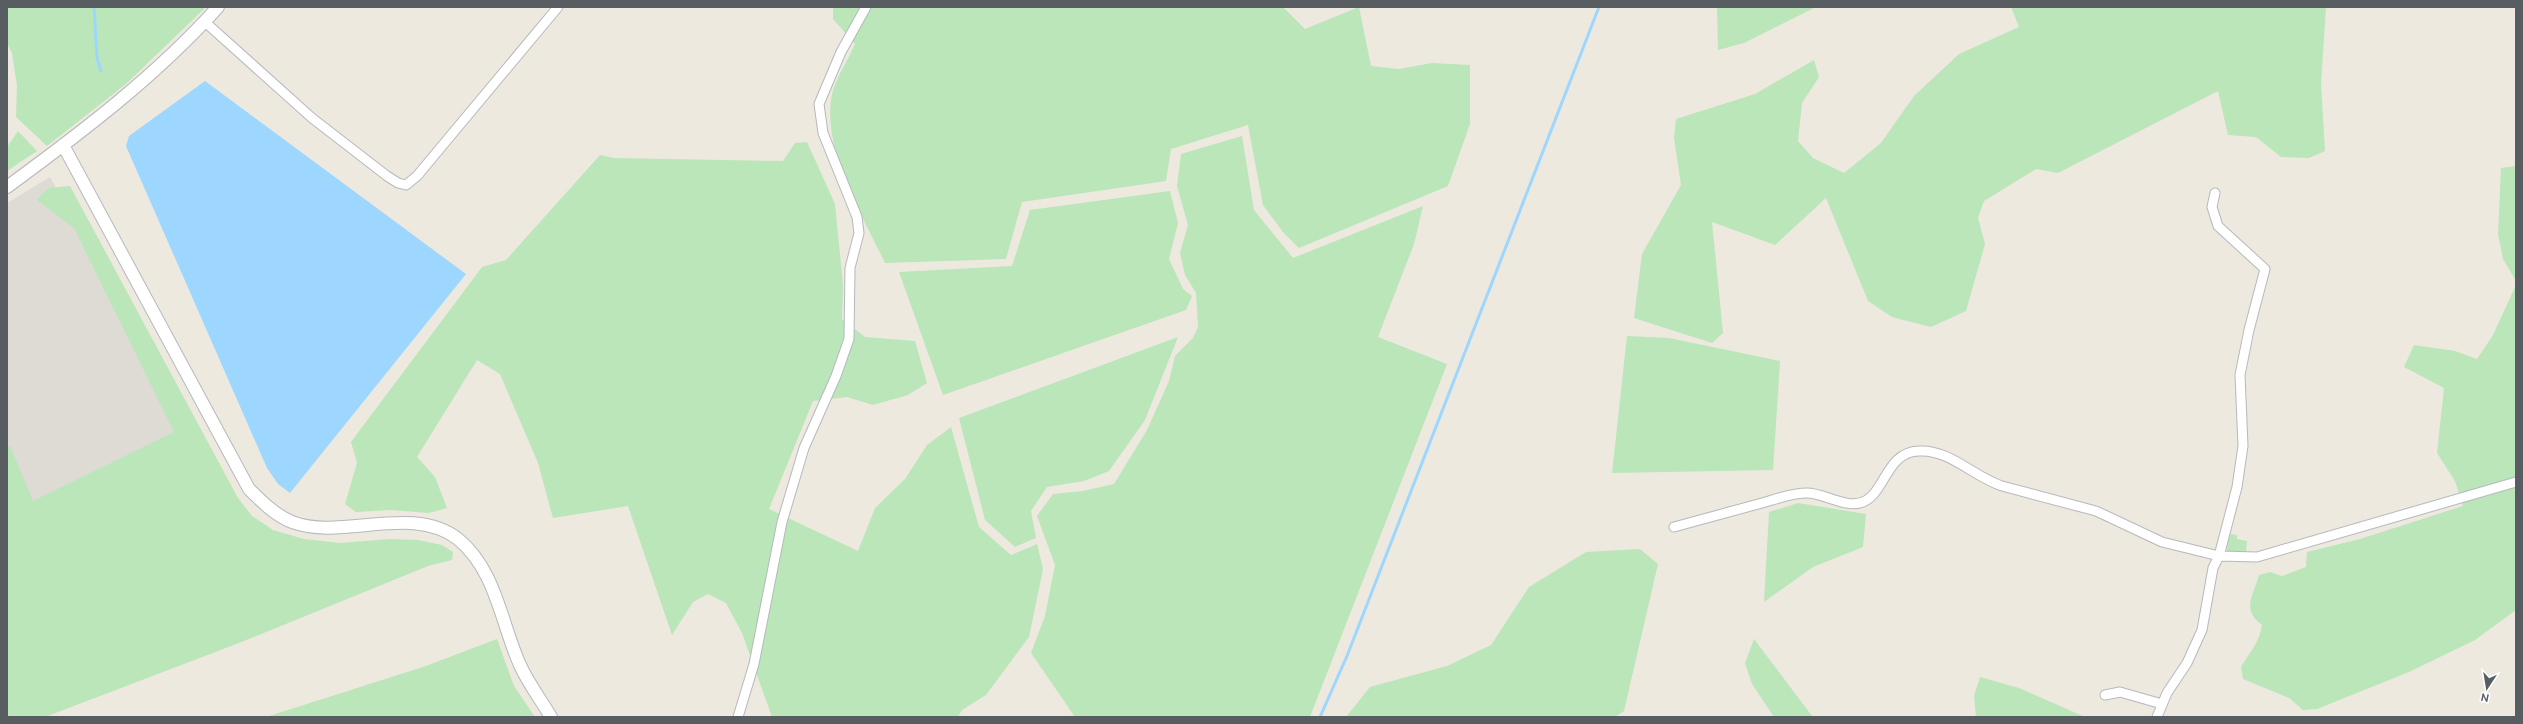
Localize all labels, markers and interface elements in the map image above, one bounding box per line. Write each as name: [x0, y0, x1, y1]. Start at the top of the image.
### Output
north arrow: [2467, 668, 2507, 708]
text: N: [2480, 691, 2490, 705]

